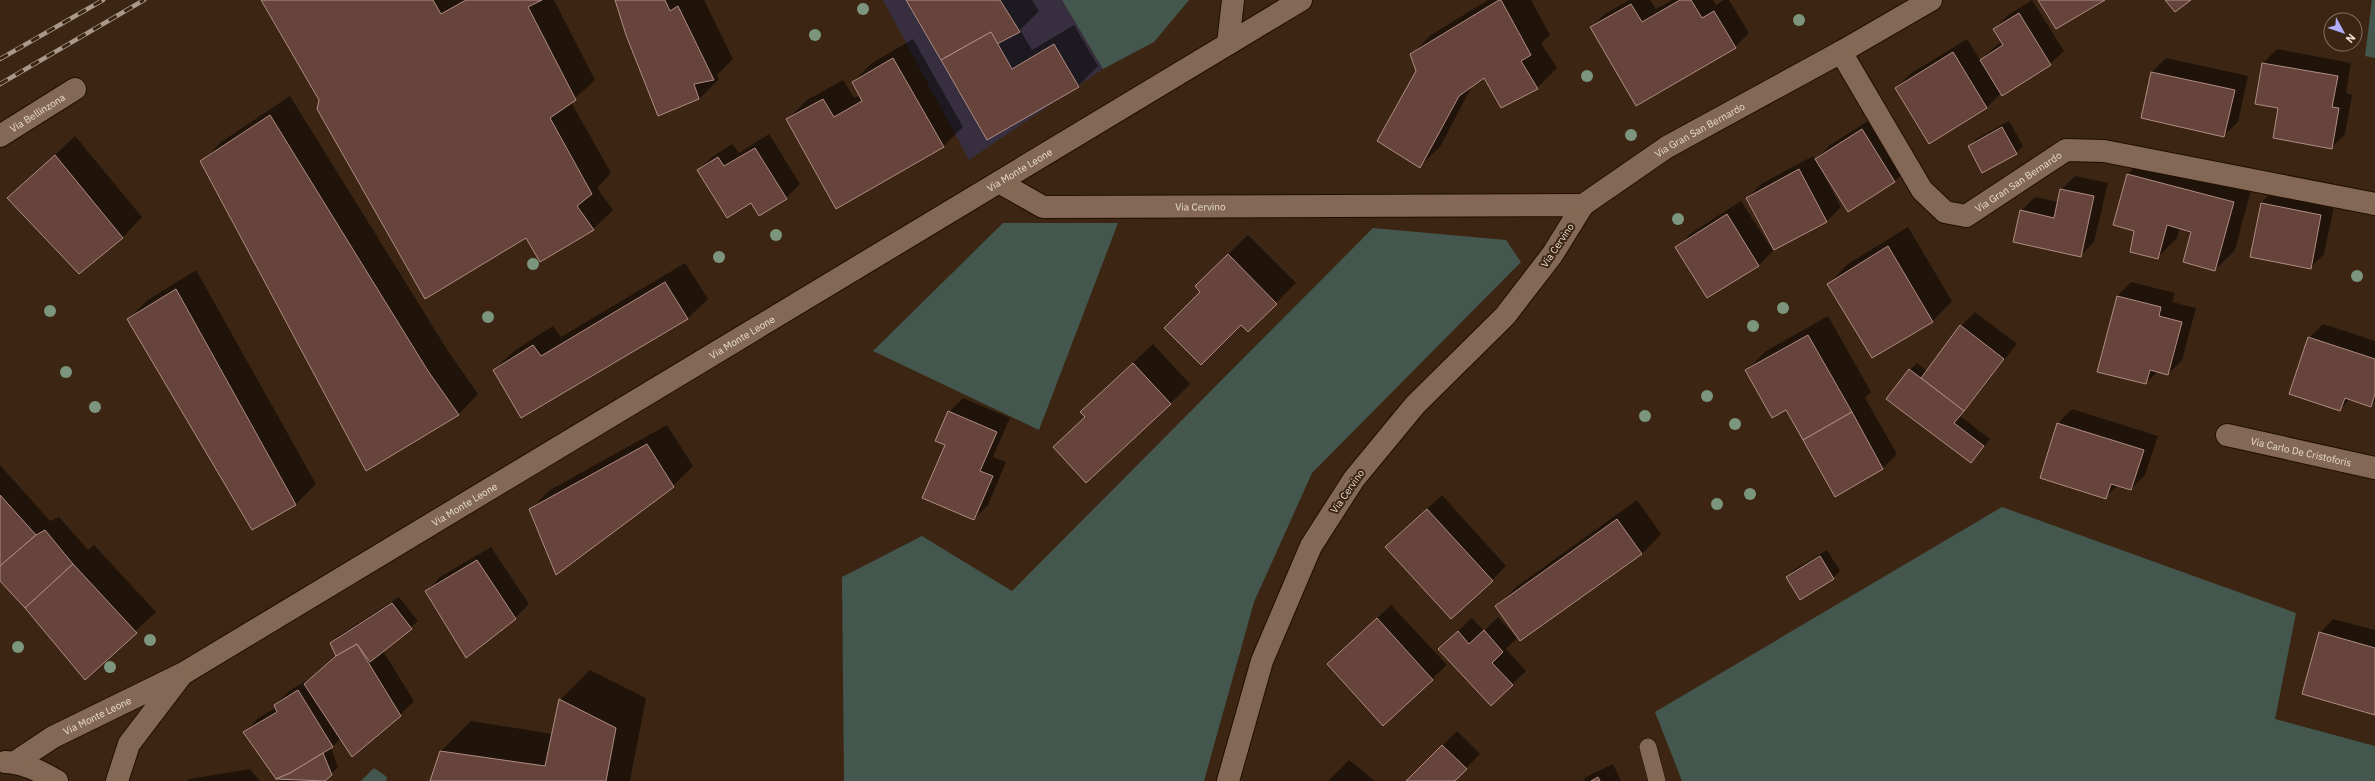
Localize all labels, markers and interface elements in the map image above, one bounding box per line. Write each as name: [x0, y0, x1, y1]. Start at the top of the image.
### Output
north arrow: [2323, 12, 2363, 52]
text: N: [2343, 31, 2359, 46]
street label: Via Bellinzona: [7, 90, 68, 135]
street label: Via Gran San Bernardo: [1652, 100, 1748, 161]
street label: Via Monte Leone: [984, 145, 1055, 195]
street label: Via Gran San Bernardo: [1973, 148, 2065, 215]
street label: Via Cervino: [1175, 200, 1226, 214]
street label: Via Cervino: [1538, 220, 1577, 270]
street label: Via Monte Leone: [707, 312, 778, 362]
street label: Via Carlo De Cristoforis: [2249, 434, 2353, 470]
street label: Via Cervino: [1328, 467, 1367, 516]
street label: Via Monte Leone: [429, 480, 500, 529]
street label: Via Monte Leone: [61, 694, 134, 738]

